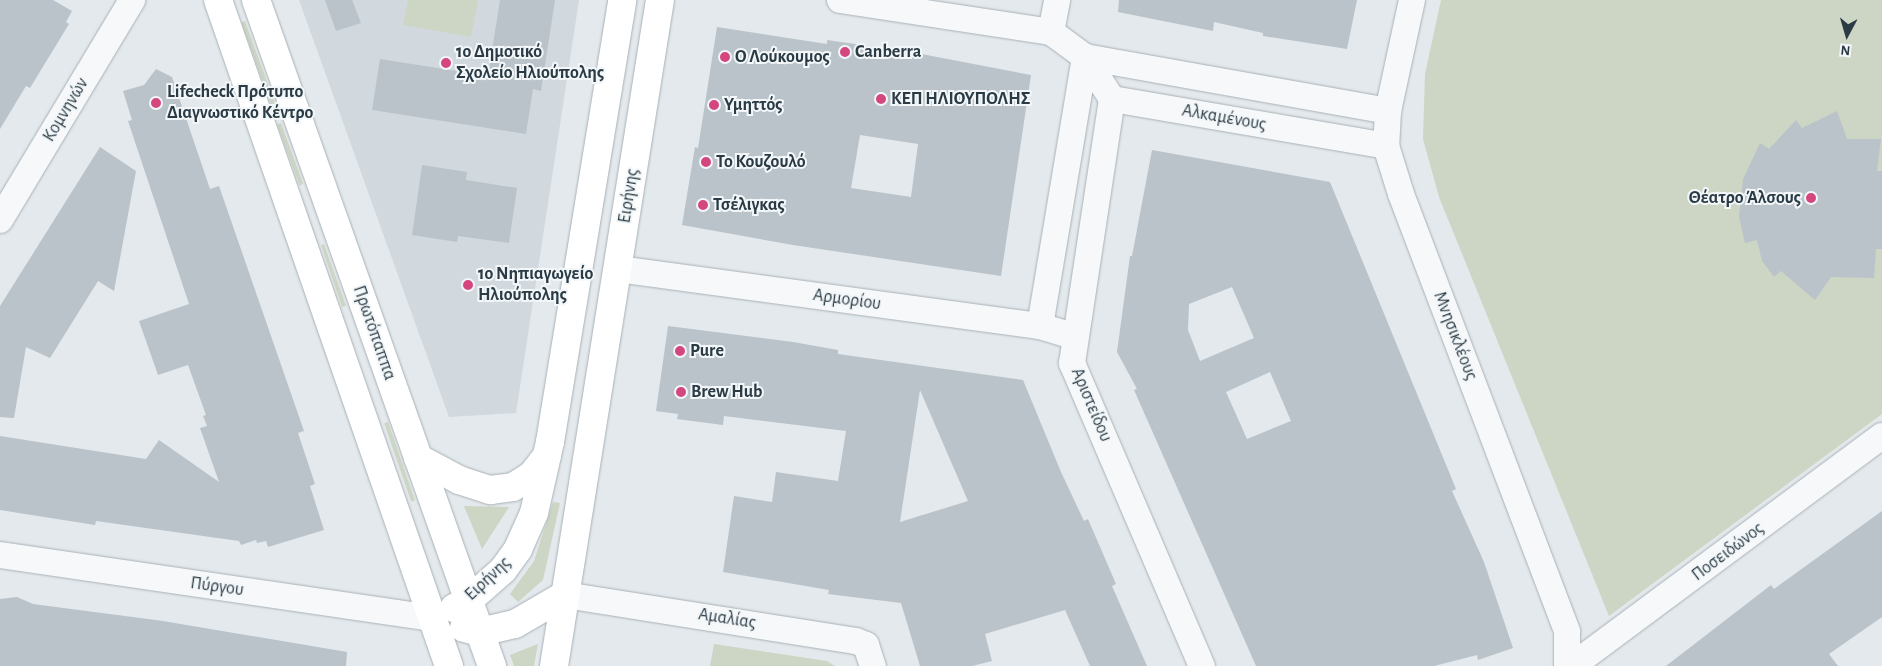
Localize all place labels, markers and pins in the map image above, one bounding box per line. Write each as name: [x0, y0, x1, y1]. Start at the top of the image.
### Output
place label: Canberra: [855, 41, 921, 63]
place label: 1ο Δημοτικό Σχολείο Ηλιούπολης: [456, 42, 604, 84]
place label: Ο Λούκουμος: [735, 46, 830, 68]
marker: Canberra: [839, 46, 851, 58]
marker: Ο Λούκουμος: [719, 51, 731, 63]
marker: 1ο Δημοτικό Σχολείο Ηλιούπολης: [440, 57, 452, 69]
place label: Lifecheck Πρότυπο Διαγνωστικό Κέντρο: [167, 82, 313, 125]
place label: ΚΕΠ ΗΛΙΟΥΠΟΛΗΣ: [891, 88, 1030, 110]
marker: ΚΕΠ ΗΛΙΟΥΠΟΛΗΣ: [875, 93, 887, 105]
place label: Υμηττός: [724, 94, 782, 116]
marker: Lifecheck Πρότυπο Διαγνωστικό Κέντρο: [149, 96, 163, 110]
marker: Υμηττός: [708, 99, 720, 111]
place label: Το Κουζουλό: [716, 151, 806, 173]
marker: Το Κουζουλό: [700, 156, 712, 168]
place label: Θέατρο Άλσους: [1689, 187, 1801, 209]
marker: Θέατρο Άλσους: [1805, 192, 1817, 204]
place label: Τσέλιγκας: [713, 194, 785, 216]
marker: Τσέλιγκας: [697, 199, 709, 211]
place label: 1ο Νηπιαγωγείο Ηλιούπολης: [478, 264, 593, 306]
marker: 1ο Νηπιαγωγείο Ηλιούπολης: [462, 279, 474, 291]
place label: Pure: [690, 340, 724, 362]
marker: Pure: [674, 345, 686, 357]
place label: Brew Hub: [691, 381, 763, 403]
marker: Brew Hub: [675, 386, 687, 398]

